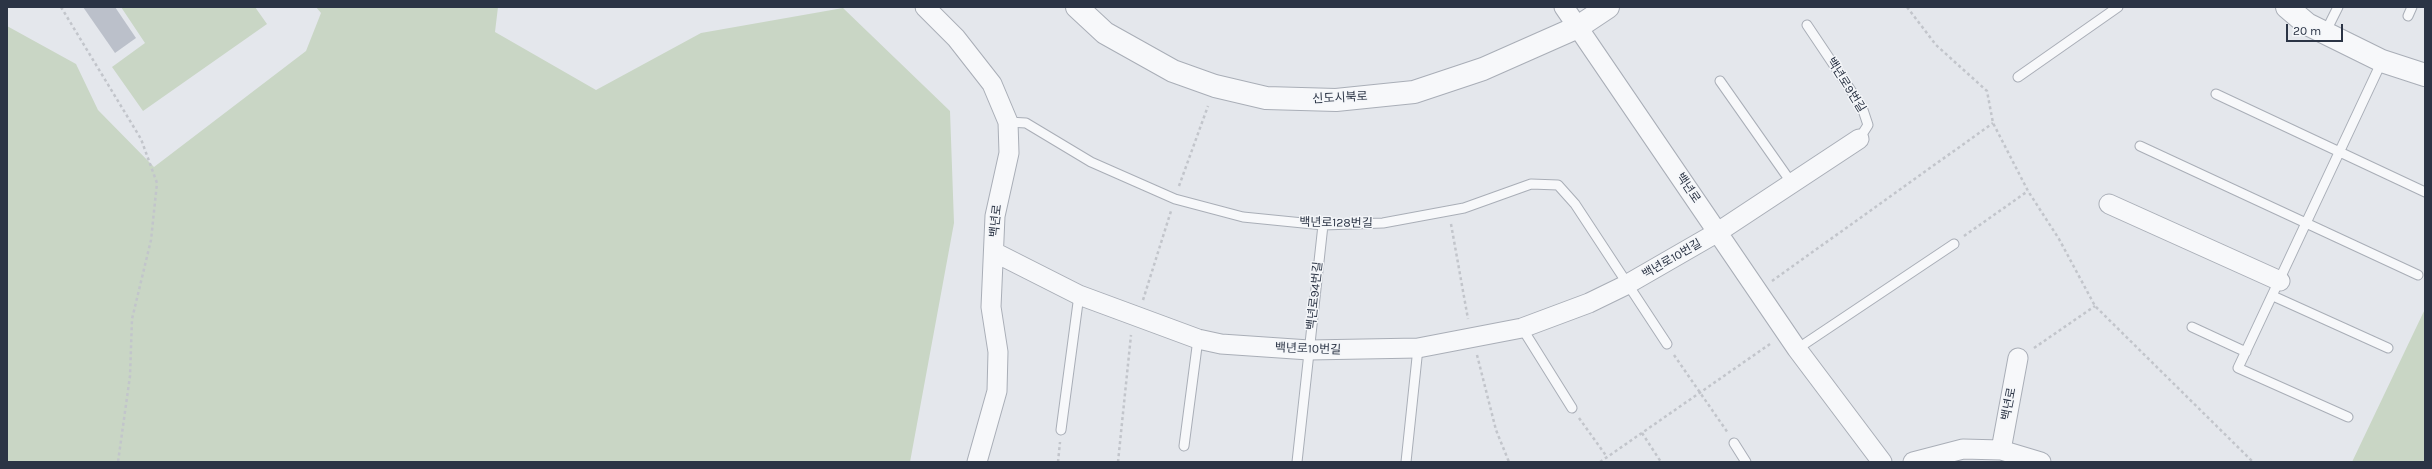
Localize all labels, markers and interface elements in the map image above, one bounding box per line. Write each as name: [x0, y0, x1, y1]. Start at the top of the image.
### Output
scale bar: [2288, 16, 2345, 42]
text: 20 m: [2293, 24, 2321, 38]
street label: 백년로9번길: [1823, 55, 1869, 115]
street label: 신도시북로: [1312, 89, 1368, 107]
street label: 백년로: [1673, 170, 1703, 206]
street label: 백년로: [987, 204, 1005, 238]
street label: 백년로128번길: [1299, 215, 1373, 231]
street label: 백년로10번길: [1640, 236, 1704, 282]
street label: 백년로94번길: [1304, 261, 1326, 331]
street label: 백년로10번길: [1275, 341, 1341, 357]
street label: 백년로: [1999, 386, 2019, 422]

